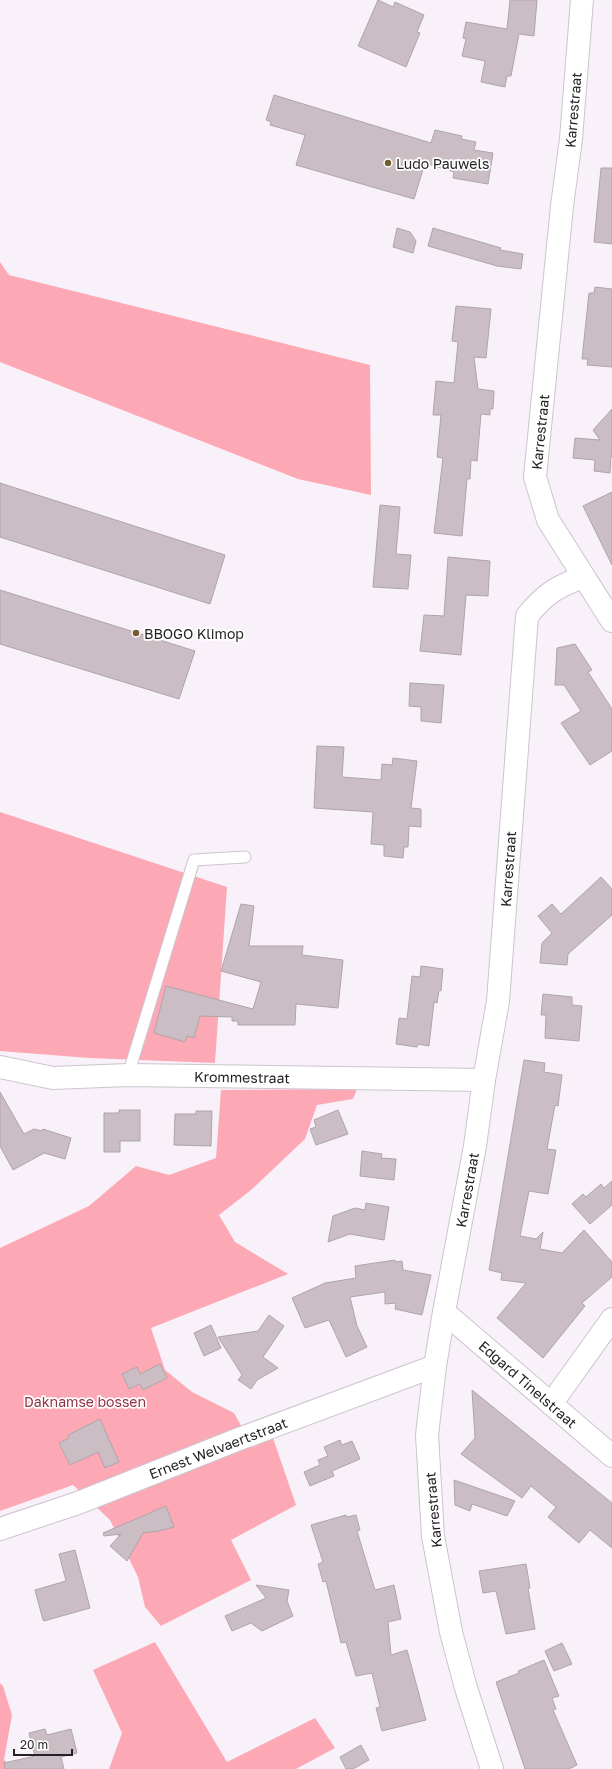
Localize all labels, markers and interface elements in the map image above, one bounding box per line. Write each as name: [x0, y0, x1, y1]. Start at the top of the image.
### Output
street label: Karrestraat: [561, 71, 585, 149]
place label: Ludo Pauwels: [396, 155, 489, 172]
marker: Ludo Pauwels: [383, 158, 393, 168]
street label: Karrestraat: [528, 393, 552, 471]
place label: BBOGO Klimop: [144, 625, 244, 642]
marker: BBOGO Klimop: [131, 628, 141, 638]
street label: Karrestraat: [497, 831, 519, 907]
street label: Krommestraat: [194, 1068, 290, 1086]
street label: Karrestraat: [452, 1151, 482, 1229]
street label: Edgard Tinelstraat: [476, 1337, 580, 1431]
park label: Daknamse bossen: [24, 1393, 146, 1410]
street label: Ernest Welvaertstraat: [146, 1414, 290, 1482]
street label: Karrestraat: [421, 1471, 445, 1549]
scale bar: [14, 1731, 72, 1757]
text: 20 m: [20, 1737, 48, 1752]

